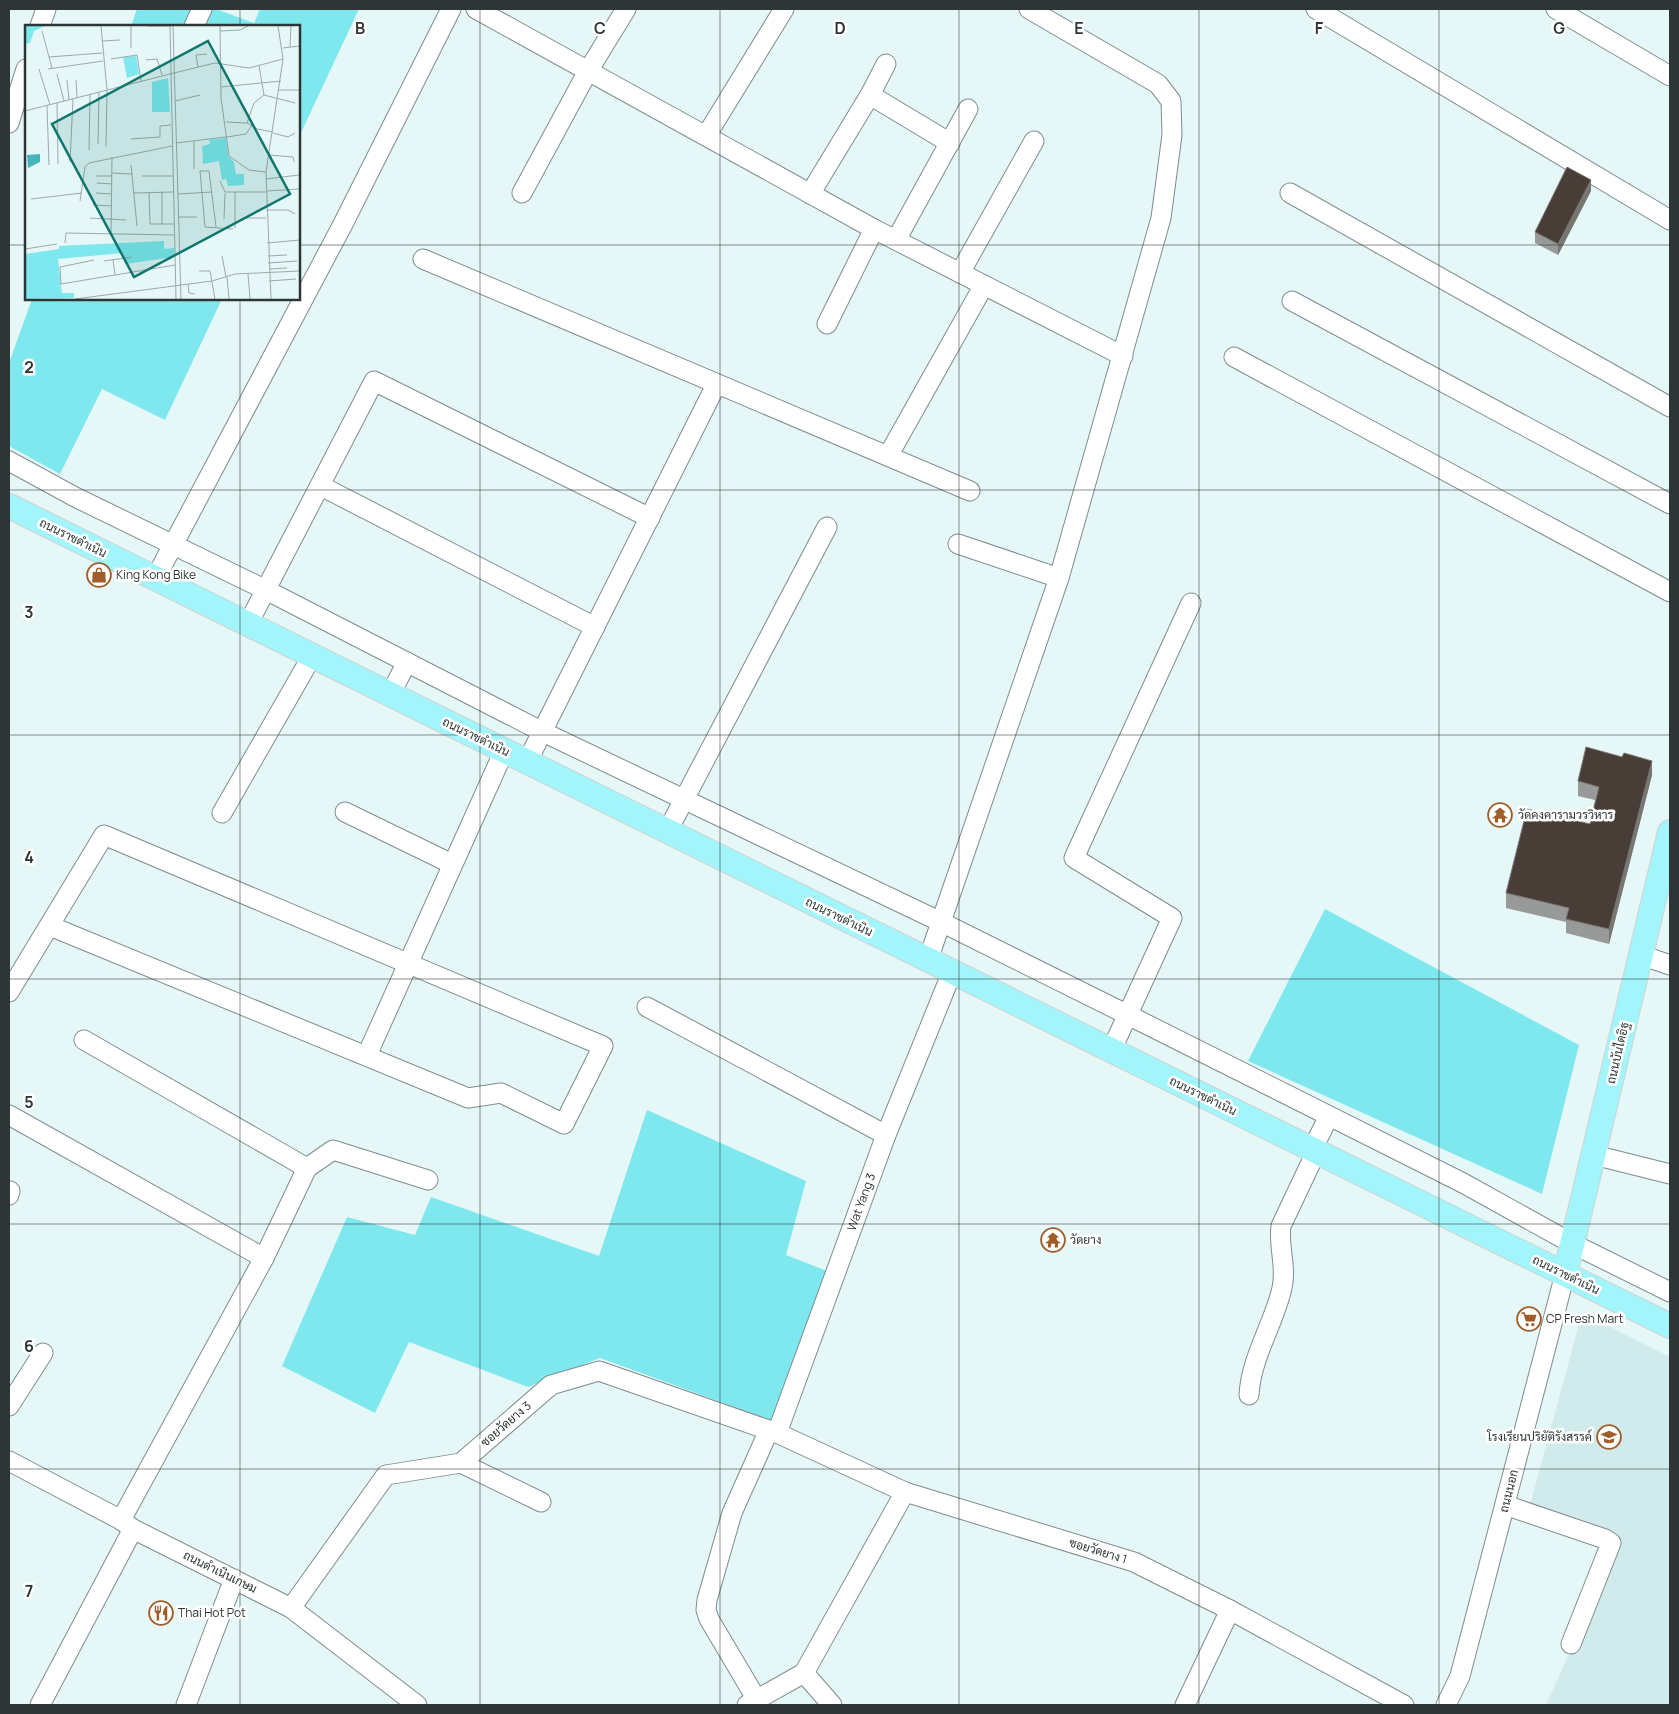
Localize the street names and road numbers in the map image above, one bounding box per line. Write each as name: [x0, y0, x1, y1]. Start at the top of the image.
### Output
street label: ถนนราชดำเนิน: [37, 514, 110, 561]
street label: ถนนราชดำเนิน: [440, 713, 513, 760]
street label: ถนนราชดำเนิน: [803, 893, 876, 940]
street label: ถนนบันไดอิฐ: [1602, 1020, 1633, 1085]
street label: ถนนราชดำเนิน: [1167, 1072, 1240, 1119]
street label: Wat Yang 3: [843, 1171, 879, 1233]
street label: ถนนราชดำเนิน: [1530, 1251, 1603, 1298]
street label: ซอยวัดยาง 3: [477, 1397, 535, 1450]
street label: ถนนนอก: [1495, 1467, 1522, 1514]
street label: ซอยวัดยาง 1: [1067, 1534, 1129, 1567]
street label: ถนนดำเนินเกษม: [180, 1546, 260, 1597]

